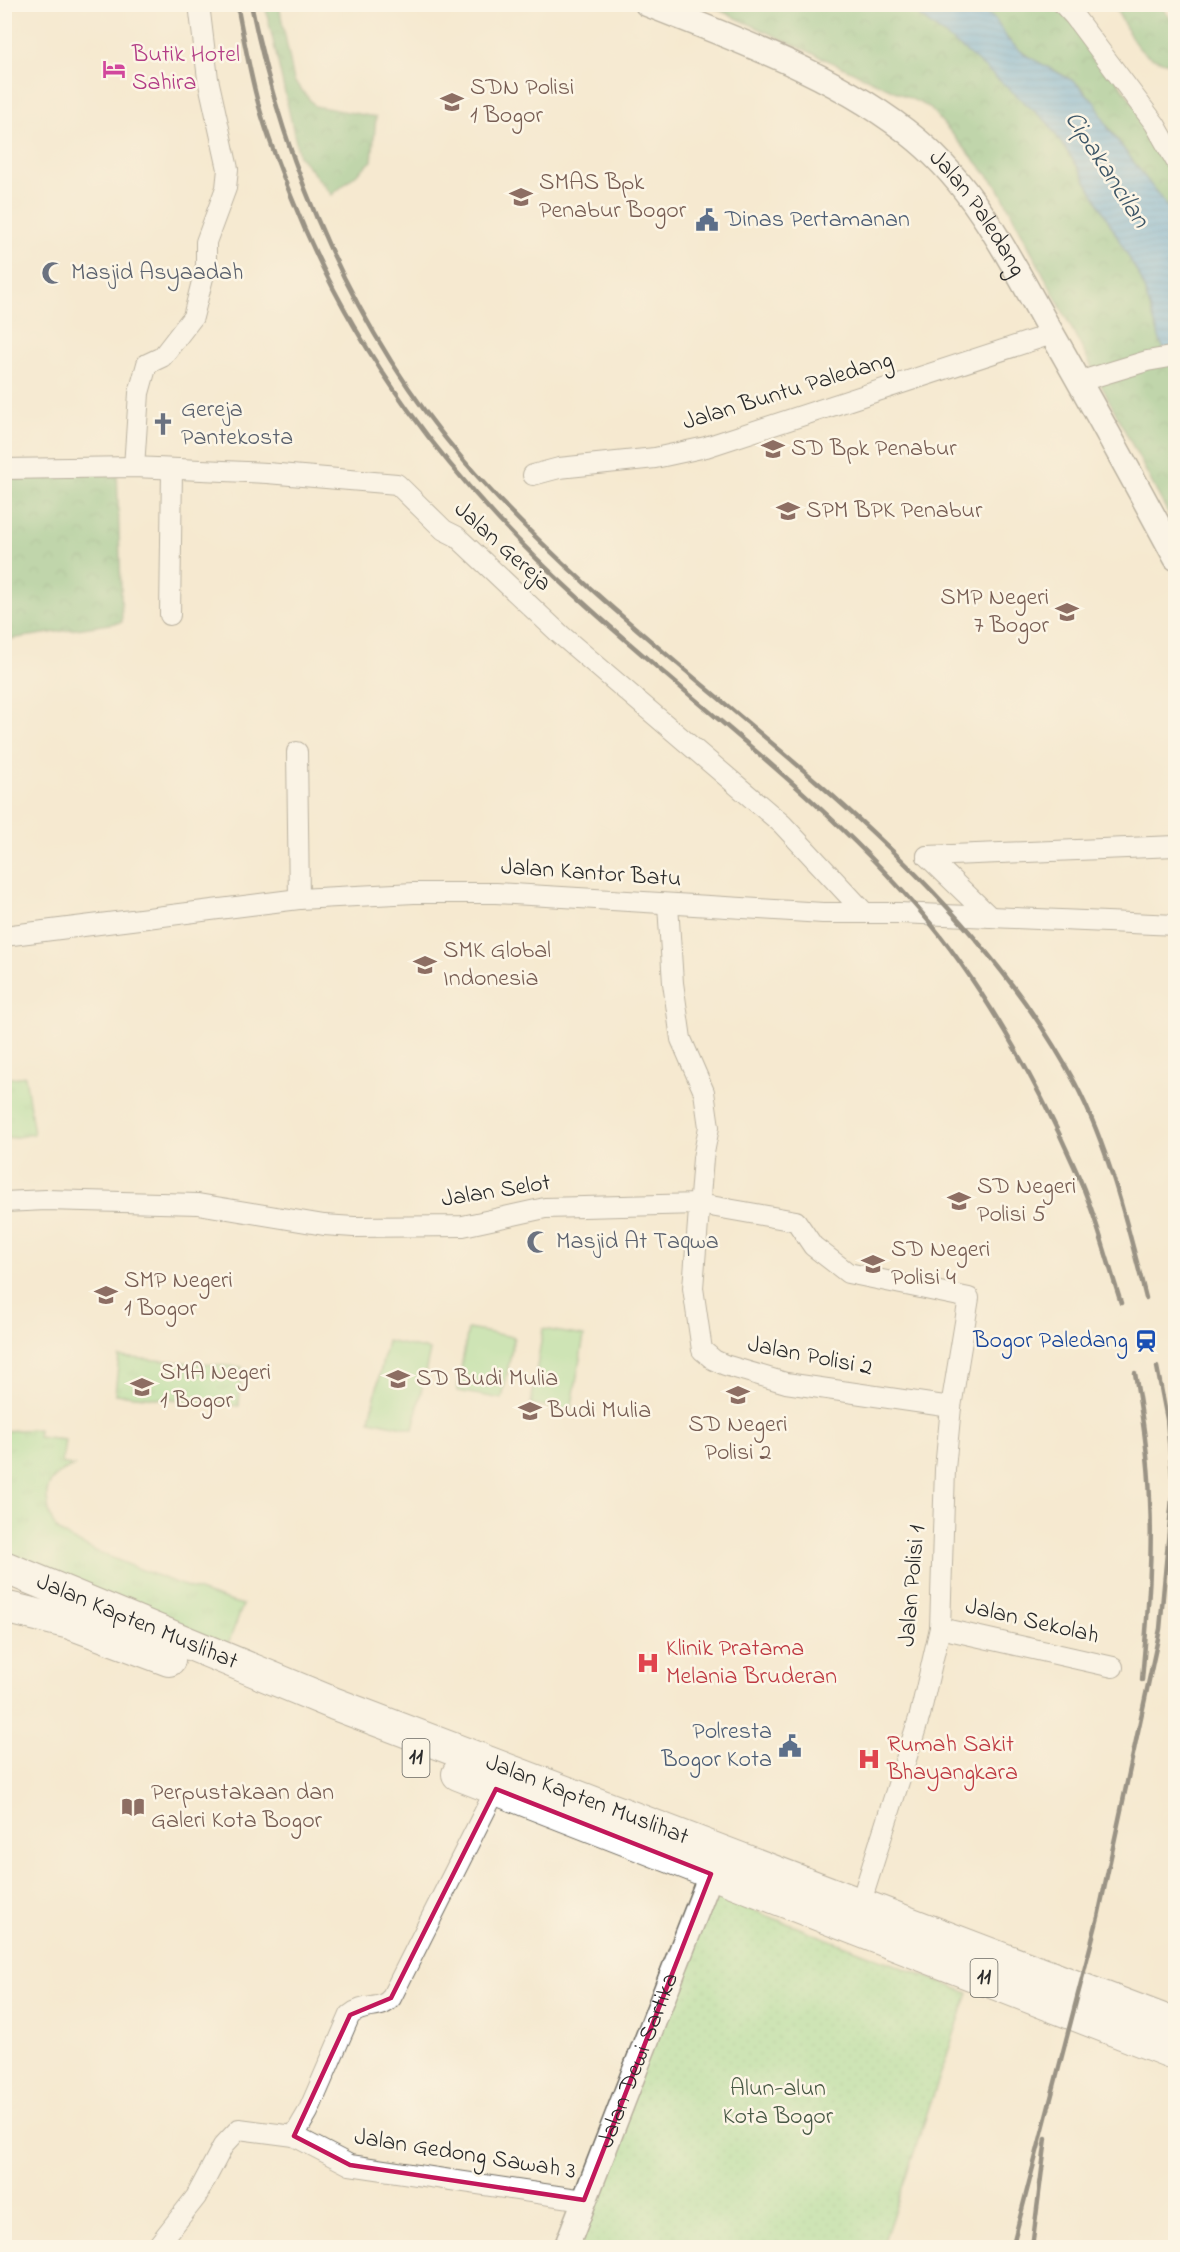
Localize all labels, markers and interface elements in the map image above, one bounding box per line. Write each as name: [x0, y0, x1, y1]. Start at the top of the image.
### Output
place label: Butik Hotel Sahira: [131, 38, 240, 101]
hotel icon: Butik Hotel Sahira: [101, 56, 127, 82]
place label: SDN Polisi 1 Bogor: [470, 71, 574, 134]
school or university icon: SDN Polisi 1 Bogor: [439, 89, 465, 115]
water label: Cipakancilan: [1054, 104, 1159, 237]
street label: Jalan Paledang: [920, 142, 1034, 283]
place label: SMAS Bpk Penabur Bogor: [539, 166, 687, 229]
school or university icon: SMAS Bpk Penabur Bogor: [508, 184, 534, 210]
place label: Dinas Pertamanan: [724, 203, 910, 238]
public building icon: Dinas Pertamanan: [694, 207, 720, 233]
place label: Masjid Asyaadah: [71, 256, 243, 292]
mosque icon: Masjid Asyaadah: [40, 260, 66, 286]
street label: Jalan Buntu Paledang: [679, 343, 897, 441]
place label: Gereja Pantekosta: [181, 393, 293, 456]
church icon: Gereja Pantekosta: [150, 411, 176, 437]
place label: SD Bpk Penabur: [791, 432, 957, 467]
school or university icon: SD Bpk Penabur: [760, 436, 786, 462]
street label: Jalan Gereja: [445, 493, 559, 601]
place label: SPM BPK Penabur: [806, 494, 983, 529]
school or university icon: SPM BPK Penabur: [775, 498, 801, 524]
place label: SMP Negeri 7 Bogor: [940, 581, 1050, 644]
school or university icon: SMP Negeri 7 Bogor: [1054, 599, 1080, 625]
street label: Jalan Kantor Batu: [500, 850, 682, 898]
place label: SMK Global Indonesia: [443, 934, 551, 997]
school or university icon: SMK Global Indonesia: [412, 952, 438, 978]
street label: Jalan Selot: [439, 1166, 553, 1218]
place label: SD Negeri Polisi 5: [977, 1170, 1076, 1233]
school or university icon: SD Negeri Polisi 5: [946, 1188, 972, 1214]
place label: Masjid At Taqwa: [556, 1225, 719, 1260]
mosque icon: Masjid At Taqwa: [525, 1229, 551, 1255]
place label: SD Negeri Polisi 4: [891, 1233, 990, 1296]
school or university icon: SD Negeri Polisi 4: [860, 1251, 886, 1277]
place label: SMP Negeri 1 Bogor: [124, 1264, 233, 1327]
school or university icon: SMP Negeri 1 Bogor: [93, 1282, 119, 1308]
place label: Bogor Paledang: [972, 1324, 1128, 1359]
street label: Jalan Polisi 2: [745, 1328, 876, 1386]
station icon: Bogor Paledang: [1133, 1328, 1159, 1354]
place label: SMA Negeri 1 Bogor: [160, 1356, 271, 1419]
place label: SD Budi Mulia: [416, 1362, 558, 1397]
school or university icon: SD Budi Mulia: [385, 1366, 411, 1392]
school or university icon: SMA Negeri 1 Bogor: [129, 1374, 155, 1400]
school or university icon: SD Negeri Polisi 2: [725, 1382, 751, 1408]
place label: Budi Mulia: [547, 1394, 651, 1429]
school or university icon: Budi Mulia: [517, 1398, 543, 1424]
place label: SD Negeri Polisi 2: [688, 1408, 788, 1471]
street label: Jalan Polisi 1: [890, 1523, 936, 1648]
street label: Jalan Kapten Muslihat: [31, 1565, 243, 1679]
street label: Jalan Sekolah: [962, 1590, 1102, 1654]
place label: Klinik Pratama Melania Bruderan: [666, 1632, 837, 1695]
hospital icon: Klinik Pratama Melania Bruderan: [635, 1650, 661, 1676]
place label: Polresta Bogor Kota: [661, 1715, 772, 1778]
place label: Rumah Sakit Bhayangkara: [886, 1728, 1018, 1792]
public building icon: Polresta Bogor Kota: [777, 1733, 803, 1759]
road number: 11: [402, 1739, 430, 1777]
street label: Jalan Kapten Muslihat: [480, 1745, 694, 1855]
hospital icon: Rumah Sakit Bhayangkara: [856, 1746, 882, 1772]
place label: Perpustakaan dan Galeri Kota Bogor: [151, 1776, 334, 1839]
library icon: Perpustakaan dan Galeri Kota Bogor: [120, 1794, 146, 1820]
road number: 11: [970, 1959, 998, 1997]
street label: Jalan Dewi Sartika: [589, 1968, 689, 2154]
park label: Alun-alun Kota Bogor: [723, 2072, 834, 2135]
street label: Jalan Gedong Sawah 3: [352, 2120, 578, 2190]

